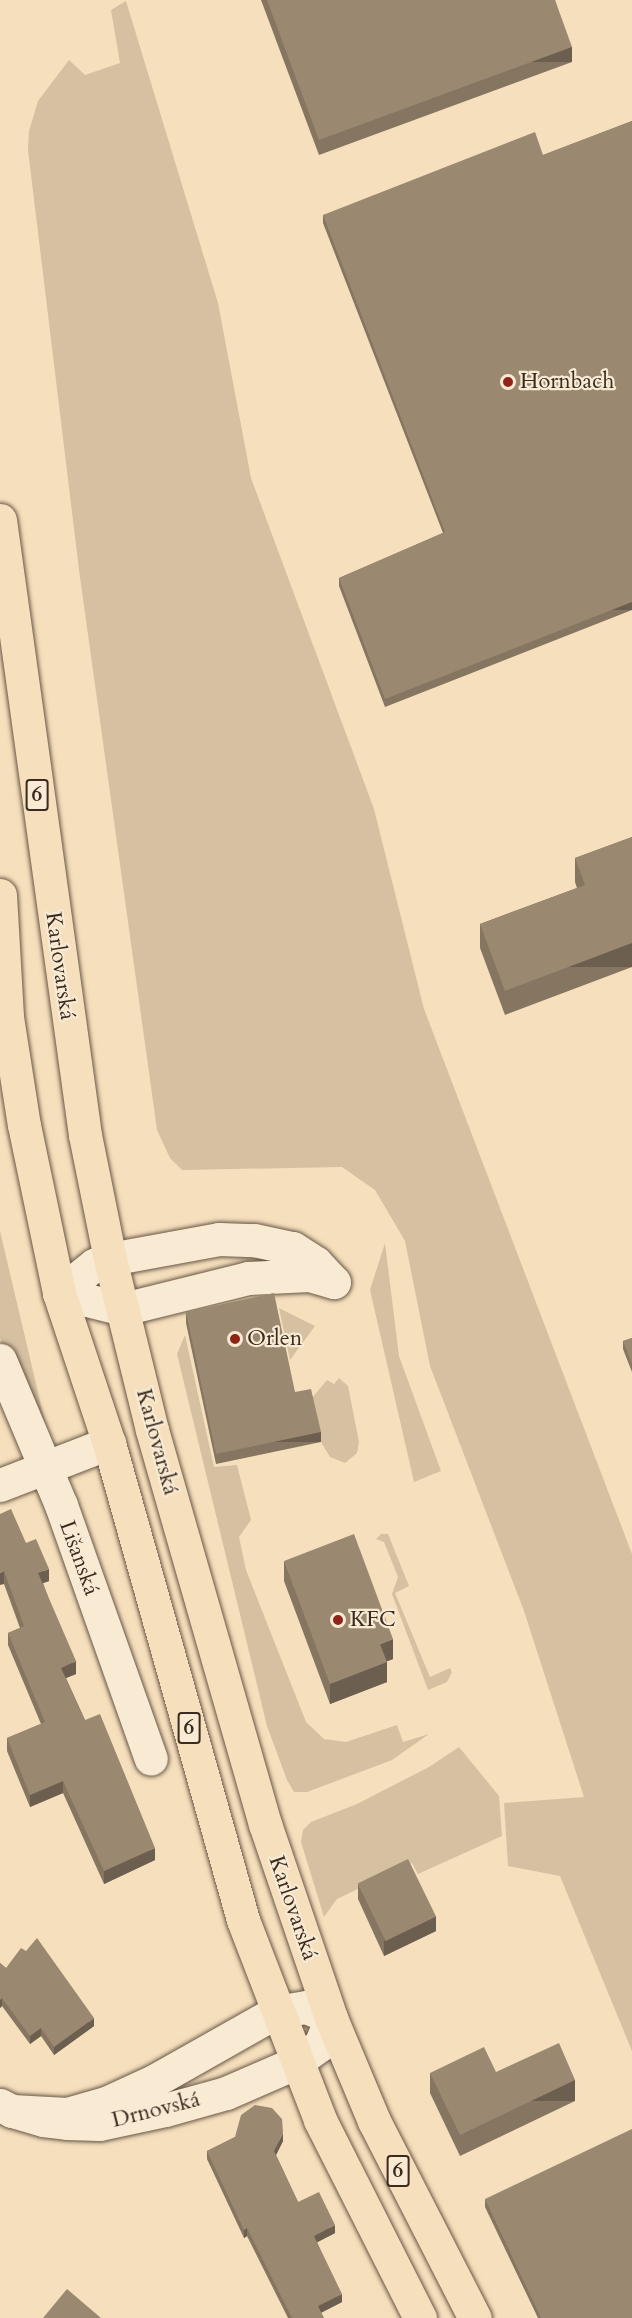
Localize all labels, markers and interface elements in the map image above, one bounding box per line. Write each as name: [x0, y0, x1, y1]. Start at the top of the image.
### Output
place label: Hornbach: [520, 369, 614, 395]
marker: Hornbach: [501, 375, 515, 389]
road number: 6: [25, 777, 49, 813]
street label: Karlovarská: [39, 910, 81, 1022]
place label: Orlen: [247, 1326, 302, 1352]
marker: Orlen: [228, 1332, 242, 1346]
street label: Karlovarská: [130, 1386, 184, 1498]
street label: Lišanská: [53, 1517, 105, 1599]
place label: KFC: [350, 1607, 396, 1633]
marker: KFC: [331, 1613, 345, 1627]
road number: 6: [177, 1710, 201, 1746]
street label: Karlovarská: [263, 1852, 323, 1964]
street label: Drnovská: [109, 2086, 203, 2134]
road number: 6: [386, 2153, 410, 2189]

